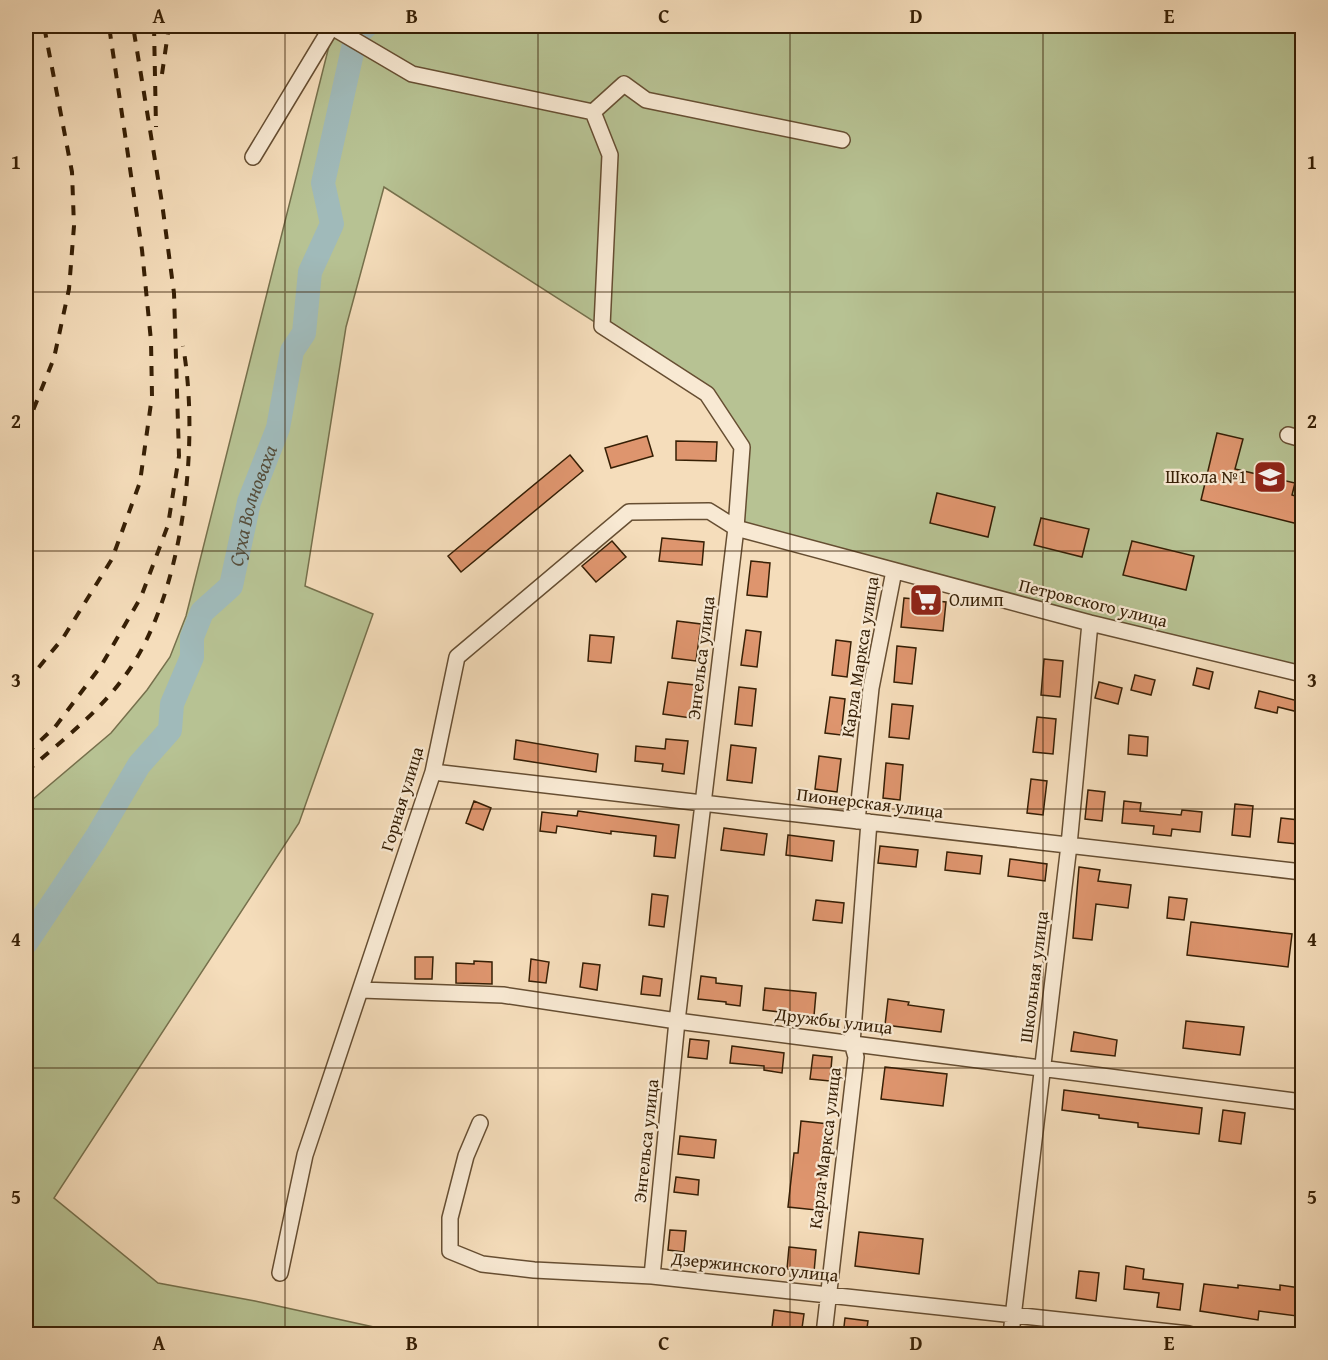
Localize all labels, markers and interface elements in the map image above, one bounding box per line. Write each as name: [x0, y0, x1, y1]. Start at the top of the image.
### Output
text: A: [153, 1, 166, 30]
text: B: [406, 1, 418, 30]
text: C: [658, 1, 670, 30]
text: D: [909, 1, 923, 30]
text: E: [1164, 1, 1175, 30]
text: 1: [11, 147, 21, 176]
text: 1: [1307, 147, 1317, 176]
text: 2: [11, 406, 21, 435]
text: 2: [1307, 406, 1317, 435]
water label: Суха Волноваха: [221, 440, 284, 569]
school or university icon: Школа №1: [1252, 459, 1288, 495]
place label: Школа №1: [1165, 463, 1247, 490]
street label: Петровского улица: [1016, 571, 1171, 634]
street label: Карла Маркса улица: [833, 574, 886, 739]
supermarket icon: Олимп: [908, 582, 944, 618]
place label: Олимп: [949, 586, 1004, 613]
street label: Энгельса улица: [680, 594, 722, 721]
text: 3: [11, 665, 21, 694]
text: 3: [1307, 665, 1317, 694]
street label: Горная улица: [373, 743, 430, 855]
street label: Пионерская улица: [795, 780, 945, 825]
street label: Школьная улица: [1012, 909, 1055, 1044]
text: 4: [11, 924, 21, 953]
text: 4: [1307, 924, 1317, 953]
street label: Дружбы улица: [773, 1000, 895, 1041]
street label: Карла Маркса улица: [801, 1065, 848, 1230]
street label: Энгельса улица: [626, 1077, 665, 1204]
text: 5: [11, 1182, 21, 1211]
text: 5: [1307, 1182, 1317, 1211]
street label: Дзержинского улица: [669, 1244, 840, 1289]
text: A: [153, 1328, 166, 1357]
text: B: [406, 1328, 418, 1357]
text: C: [658, 1328, 670, 1357]
text: D: [909, 1328, 923, 1357]
text: E: [1164, 1328, 1175, 1357]

